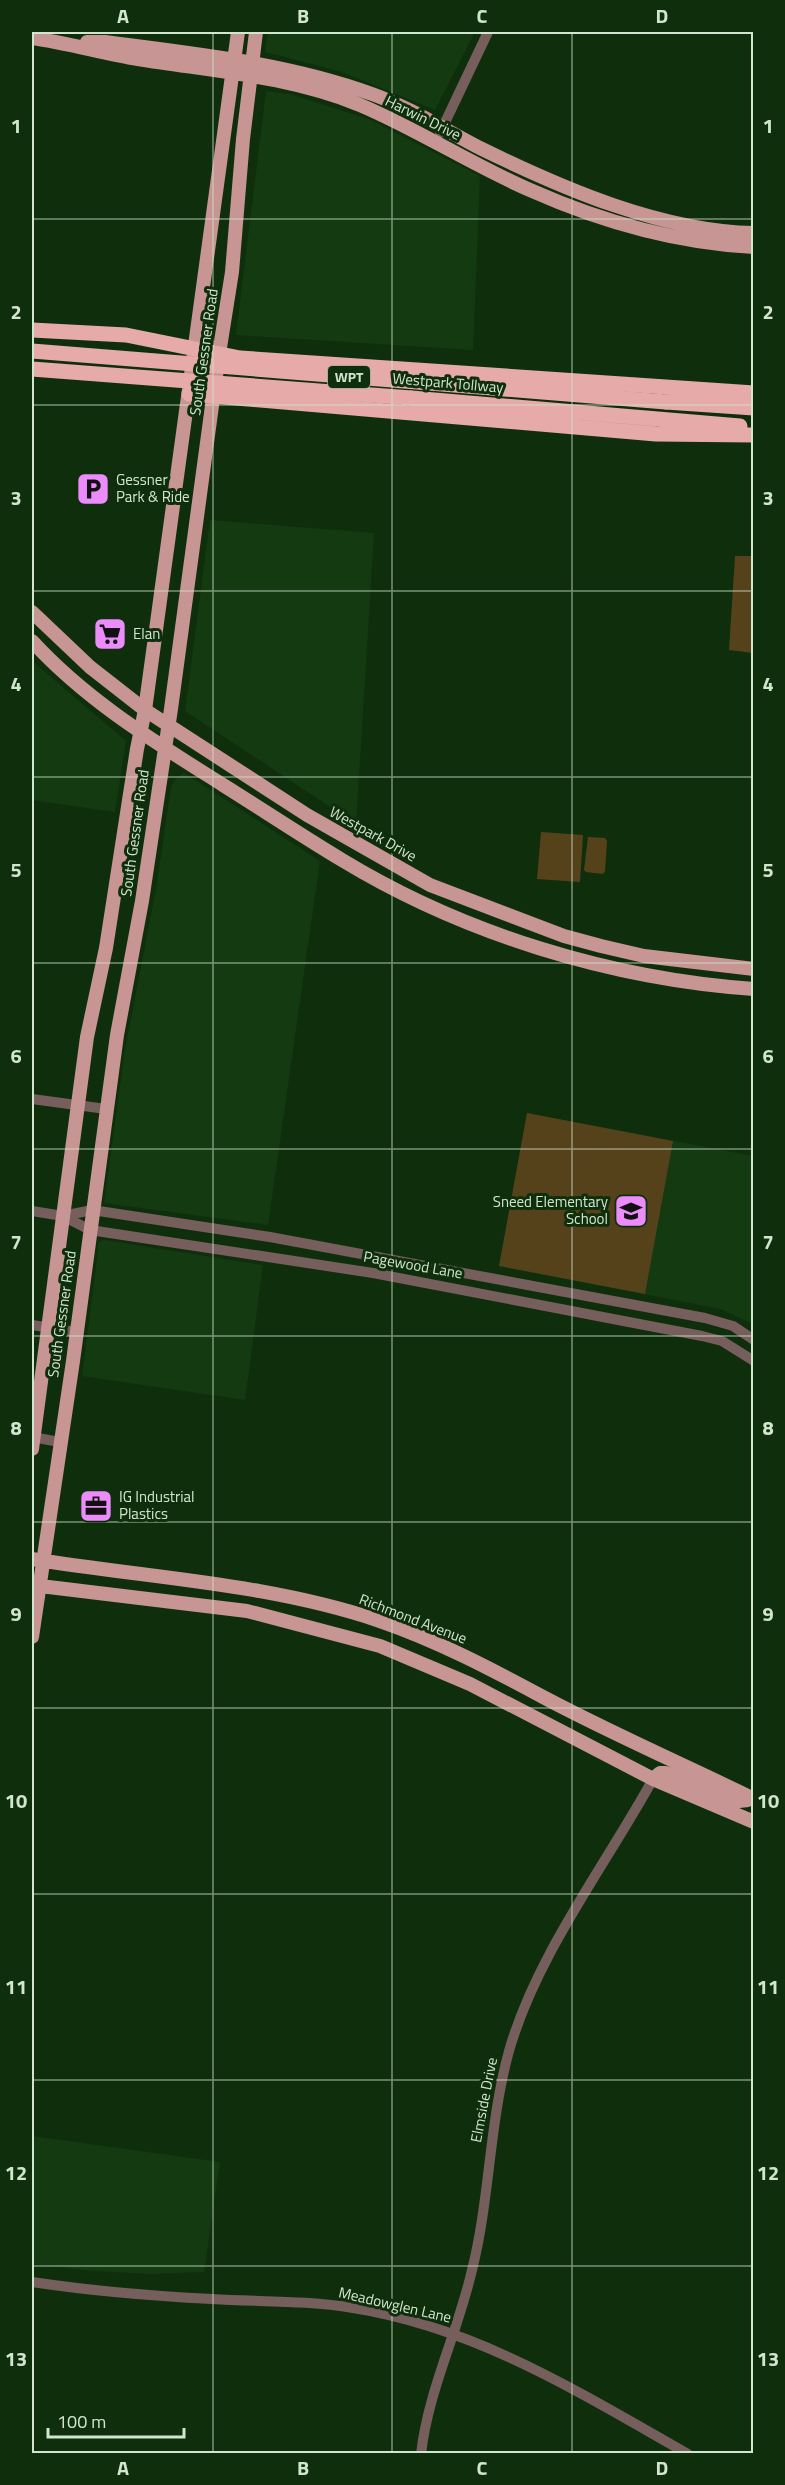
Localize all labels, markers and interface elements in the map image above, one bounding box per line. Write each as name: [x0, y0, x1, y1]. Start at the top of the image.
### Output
text: A: [117, 0, 129, 31]
text: B: [297, 0, 309, 31]
text: C: [477, 0, 488, 31]
text: D: [656, 0, 668, 31]
street label: Harwin Drive: [381, 89, 465, 146]
text: 1: [10, 110, 22, 141]
text: 1: [762, 110, 774, 141]
street label: South Gessner Road: [183, 287, 224, 417]
text: 2: [10, 296, 22, 327]
text: 2: [762, 296, 774, 327]
road number: WPT: [328, 366, 370, 388]
street label: Westpark Tollway: [392, 366, 504, 399]
place label: Gessner Park & Ride: [116, 468, 190, 508]
parking icon: Gessner Park & Ride: [75, 471, 111, 507]
text: 3: [10, 482, 22, 513]
text: 3: [762, 482, 774, 513]
supermarket icon: Elan: [92, 616, 128, 652]
place label: Elan: [133, 622, 160, 645]
text: 4: [10, 668, 22, 699]
text: 4: [762, 668, 774, 699]
street label: South Gessner Road: [114, 768, 155, 898]
street label: Westpark Drive: [325, 800, 421, 867]
text: 5: [10, 854, 22, 885]
text: 5: [762, 854, 774, 885]
text: 6: [10, 1040, 22, 1071]
text: 6: [762, 1040, 774, 1071]
place label: Sneed Elementary School: [493, 1190, 608, 1230]
school or university icon: Sneed Elementary School: [613, 1193, 649, 1229]
text: 7: [10, 1226, 22, 1257]
text: 7: [762, 1226, 774, 1257]
street label: Pagewood Lane: [362, 1244, 464, 1285]
street label: South Gessner Road: [41, 1249, 82, 1379]
text: 8: [10, 1412, 22, 1443]
text: 8: [762, 1412, 774, 1443]
place label: IG Industrial Plastics: [119, 1485, 195, 1525]
office icon: IG Industrial Plastics: [78, 1488, 114, 1524]
street label: Richmond Avenue: [356, 1587, 470, 1650]
text: 9: [10, 1598, 22, 1629]
text: 9: [762, 1598, 774, 1629]
text: 10: [5, 1785, 27, 1816]
text: 10: [757, 1785, 779, 1816]
text: 11: [5, 1971, 27, 2002]
text: 11: [757, 1971, 779, 2002]
street label: Elmside Drive: [464, 2055, 503, 2144]
text: 12: [5, 2157, 27, 2188]
text: 12: [757, 2157, 779, 2188]
street label: Meadowglen Lane: [336, 2280, 454, 2329]
text: 13: [5, 2343, 27, 2374]
text: 13: [757, 2343, 779, 2374]
scale bar: [48, 2401, 184, 2439]
text: 100 m: [57, 2408, 106, 2435]
text: A: [117, 2452, 129, 2483]
text: B: [297, 2452, 309, 2483]
text: C: [477, 2452, 488, 2483]
text: D: [656, 2452, 668, 2483]

